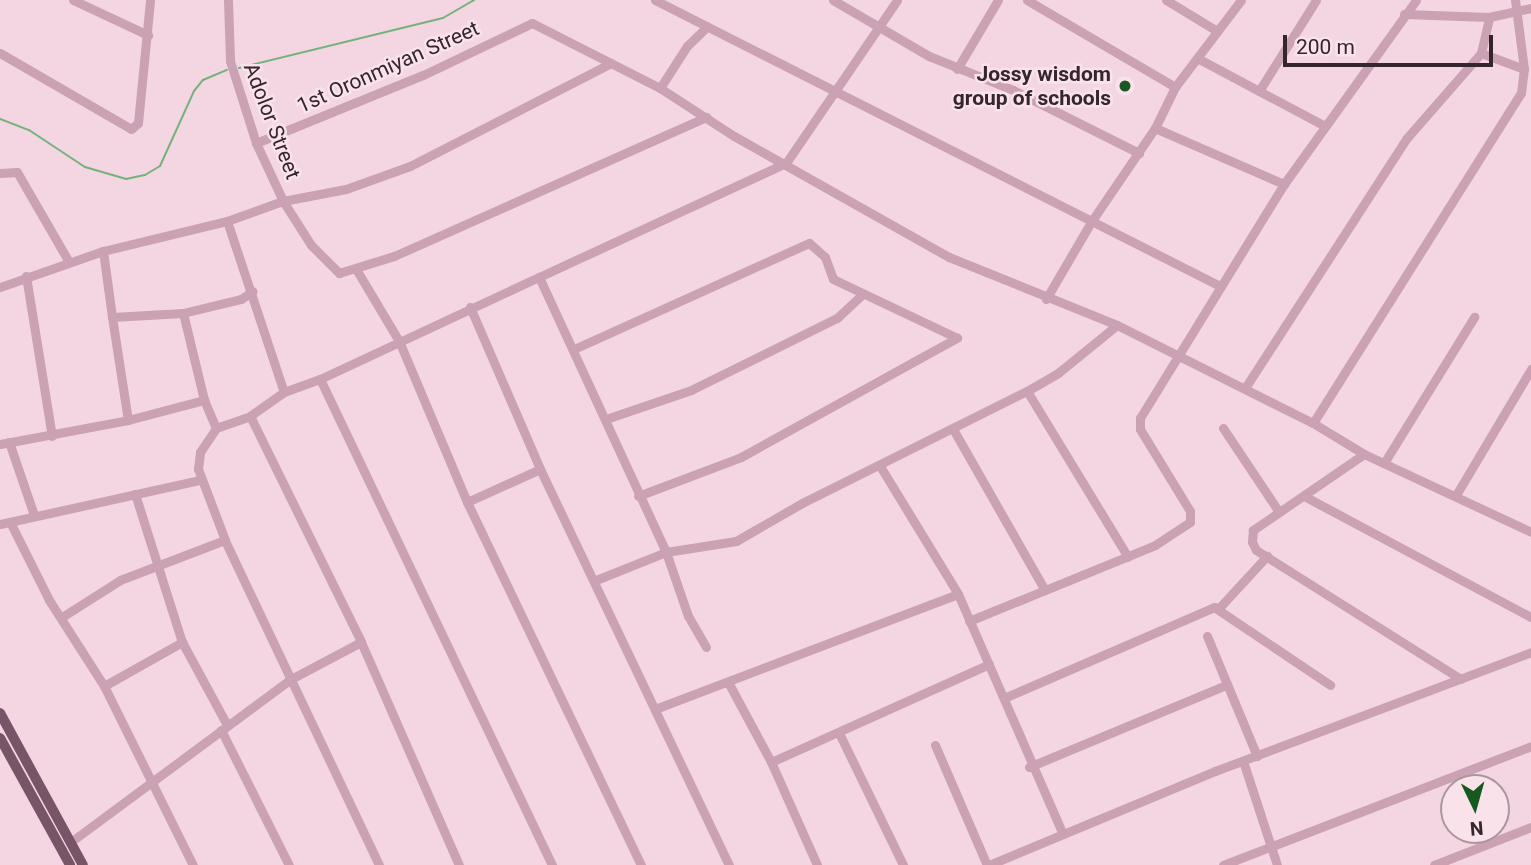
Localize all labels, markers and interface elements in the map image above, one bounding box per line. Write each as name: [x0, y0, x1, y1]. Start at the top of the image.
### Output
street label: 1st Oronmiyan Street: [293, 16, 483, 118]
scale bar: [1286, 21, 1496, 65]
text: 200 m: [1296, 35, 1355, 59]
street label: Adolor Street: [238, 59, 306, 183]
place label: Jossy wisdom group of schools: [953, 61, 1111, 111]
marker: Jossy wisdom group of schools: [1117, 78, 1133, 94]
north arrow: [1440, 774, 1510, 844]
text: N: [1469, 816, 1484, 840]

